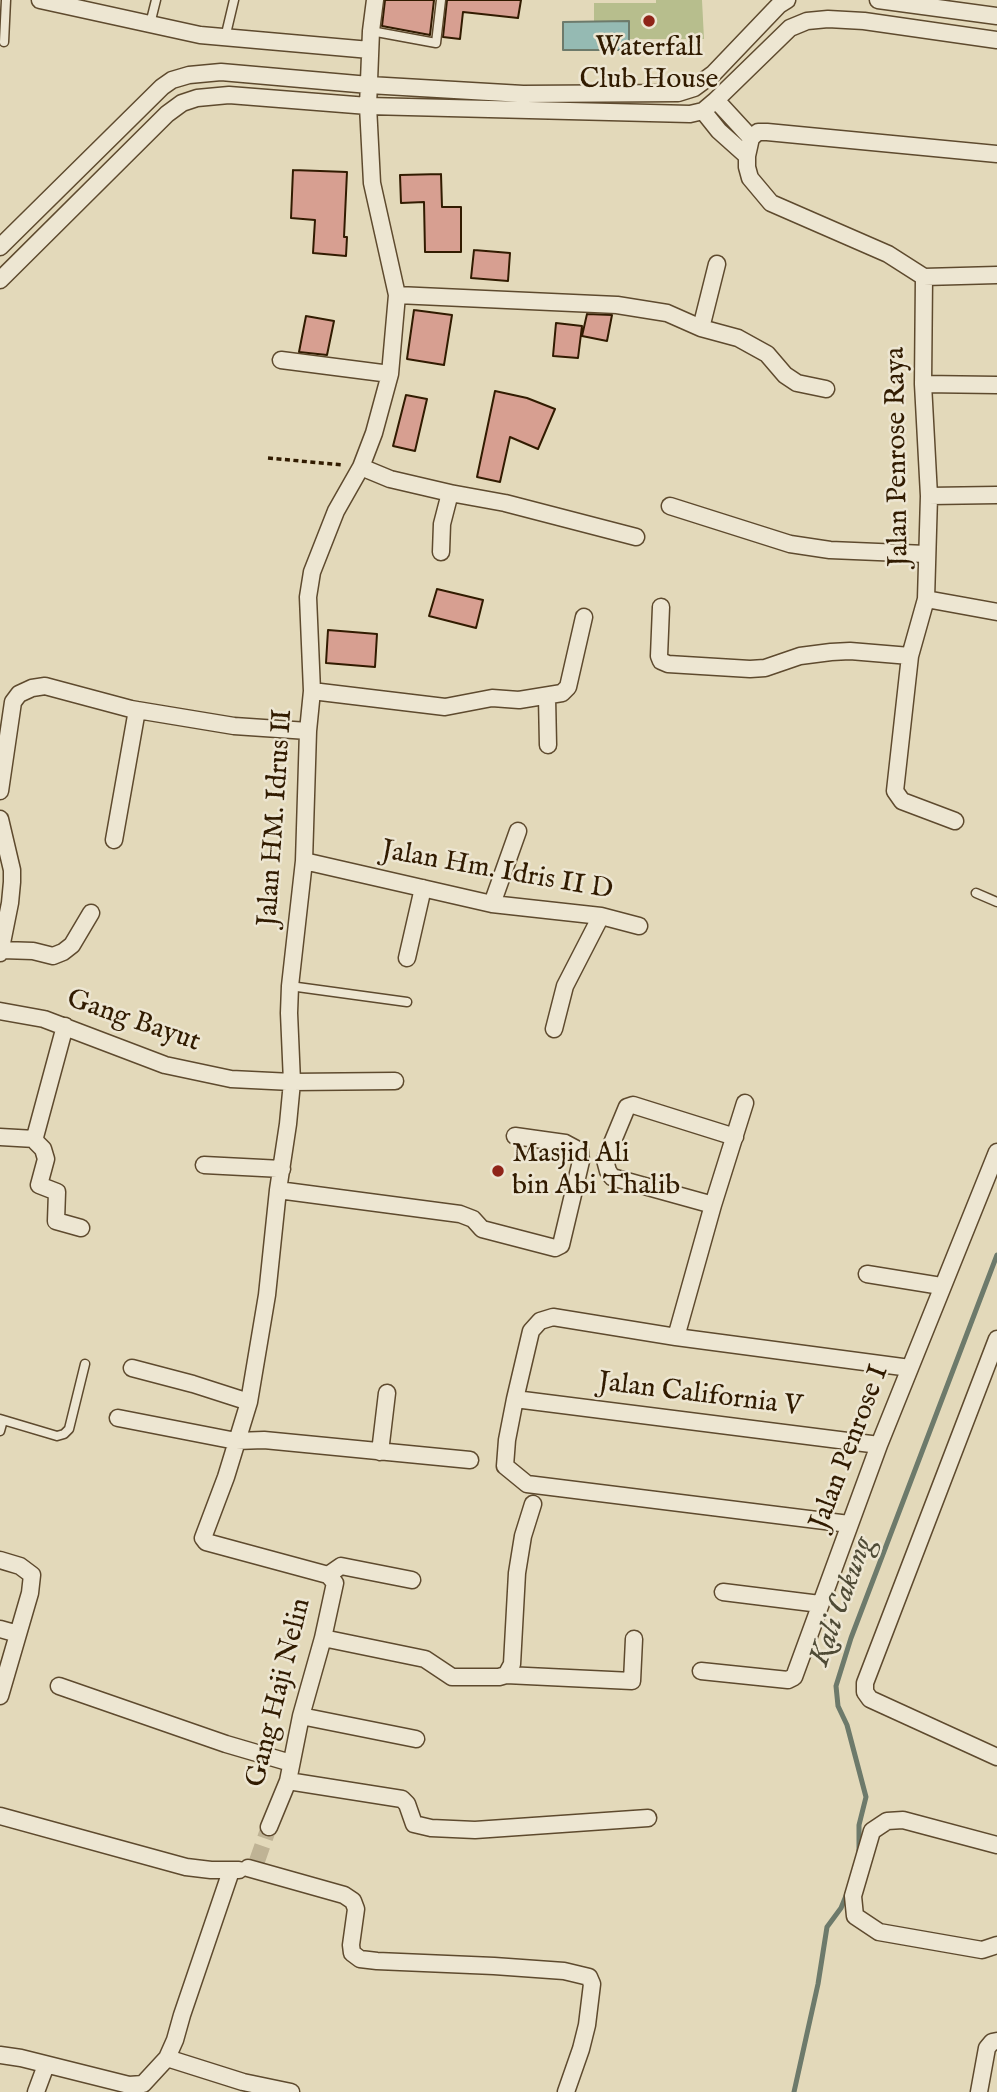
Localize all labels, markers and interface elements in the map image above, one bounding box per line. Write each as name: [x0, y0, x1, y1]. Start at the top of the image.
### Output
marker: Waterfall Club House: [641, 13, 657, 29]
place label: Waterfall Club House: [580, 32, 718, 98]
street label: Jalan Penrose Raya: [880, 347, 918, 567]
street label: Jalan HM. Idrus II: [253, 708, 301, 928]
street label: Jalan Hm. Idris II D: [379, 835, 615, 909]
street label: Gang Bayut: [62, 984, 204, 1060]
place label: Masjid Ali bin Abi Thalib: [512, 1138, 680, 1204]
marker: Masjid Ali bin Abi Thalib: [490, 1163, 506, 1179]
street label: Jalan Penrose I: [804, 1361, 898, 1535]
street label: Jalan California V: [596, 1367, 804, 1425]
water label: Kali Cakung: [803, 1533, 883, 1671]
street label: Gang Haji Nelin: [240, 1595, 320, 1791]

